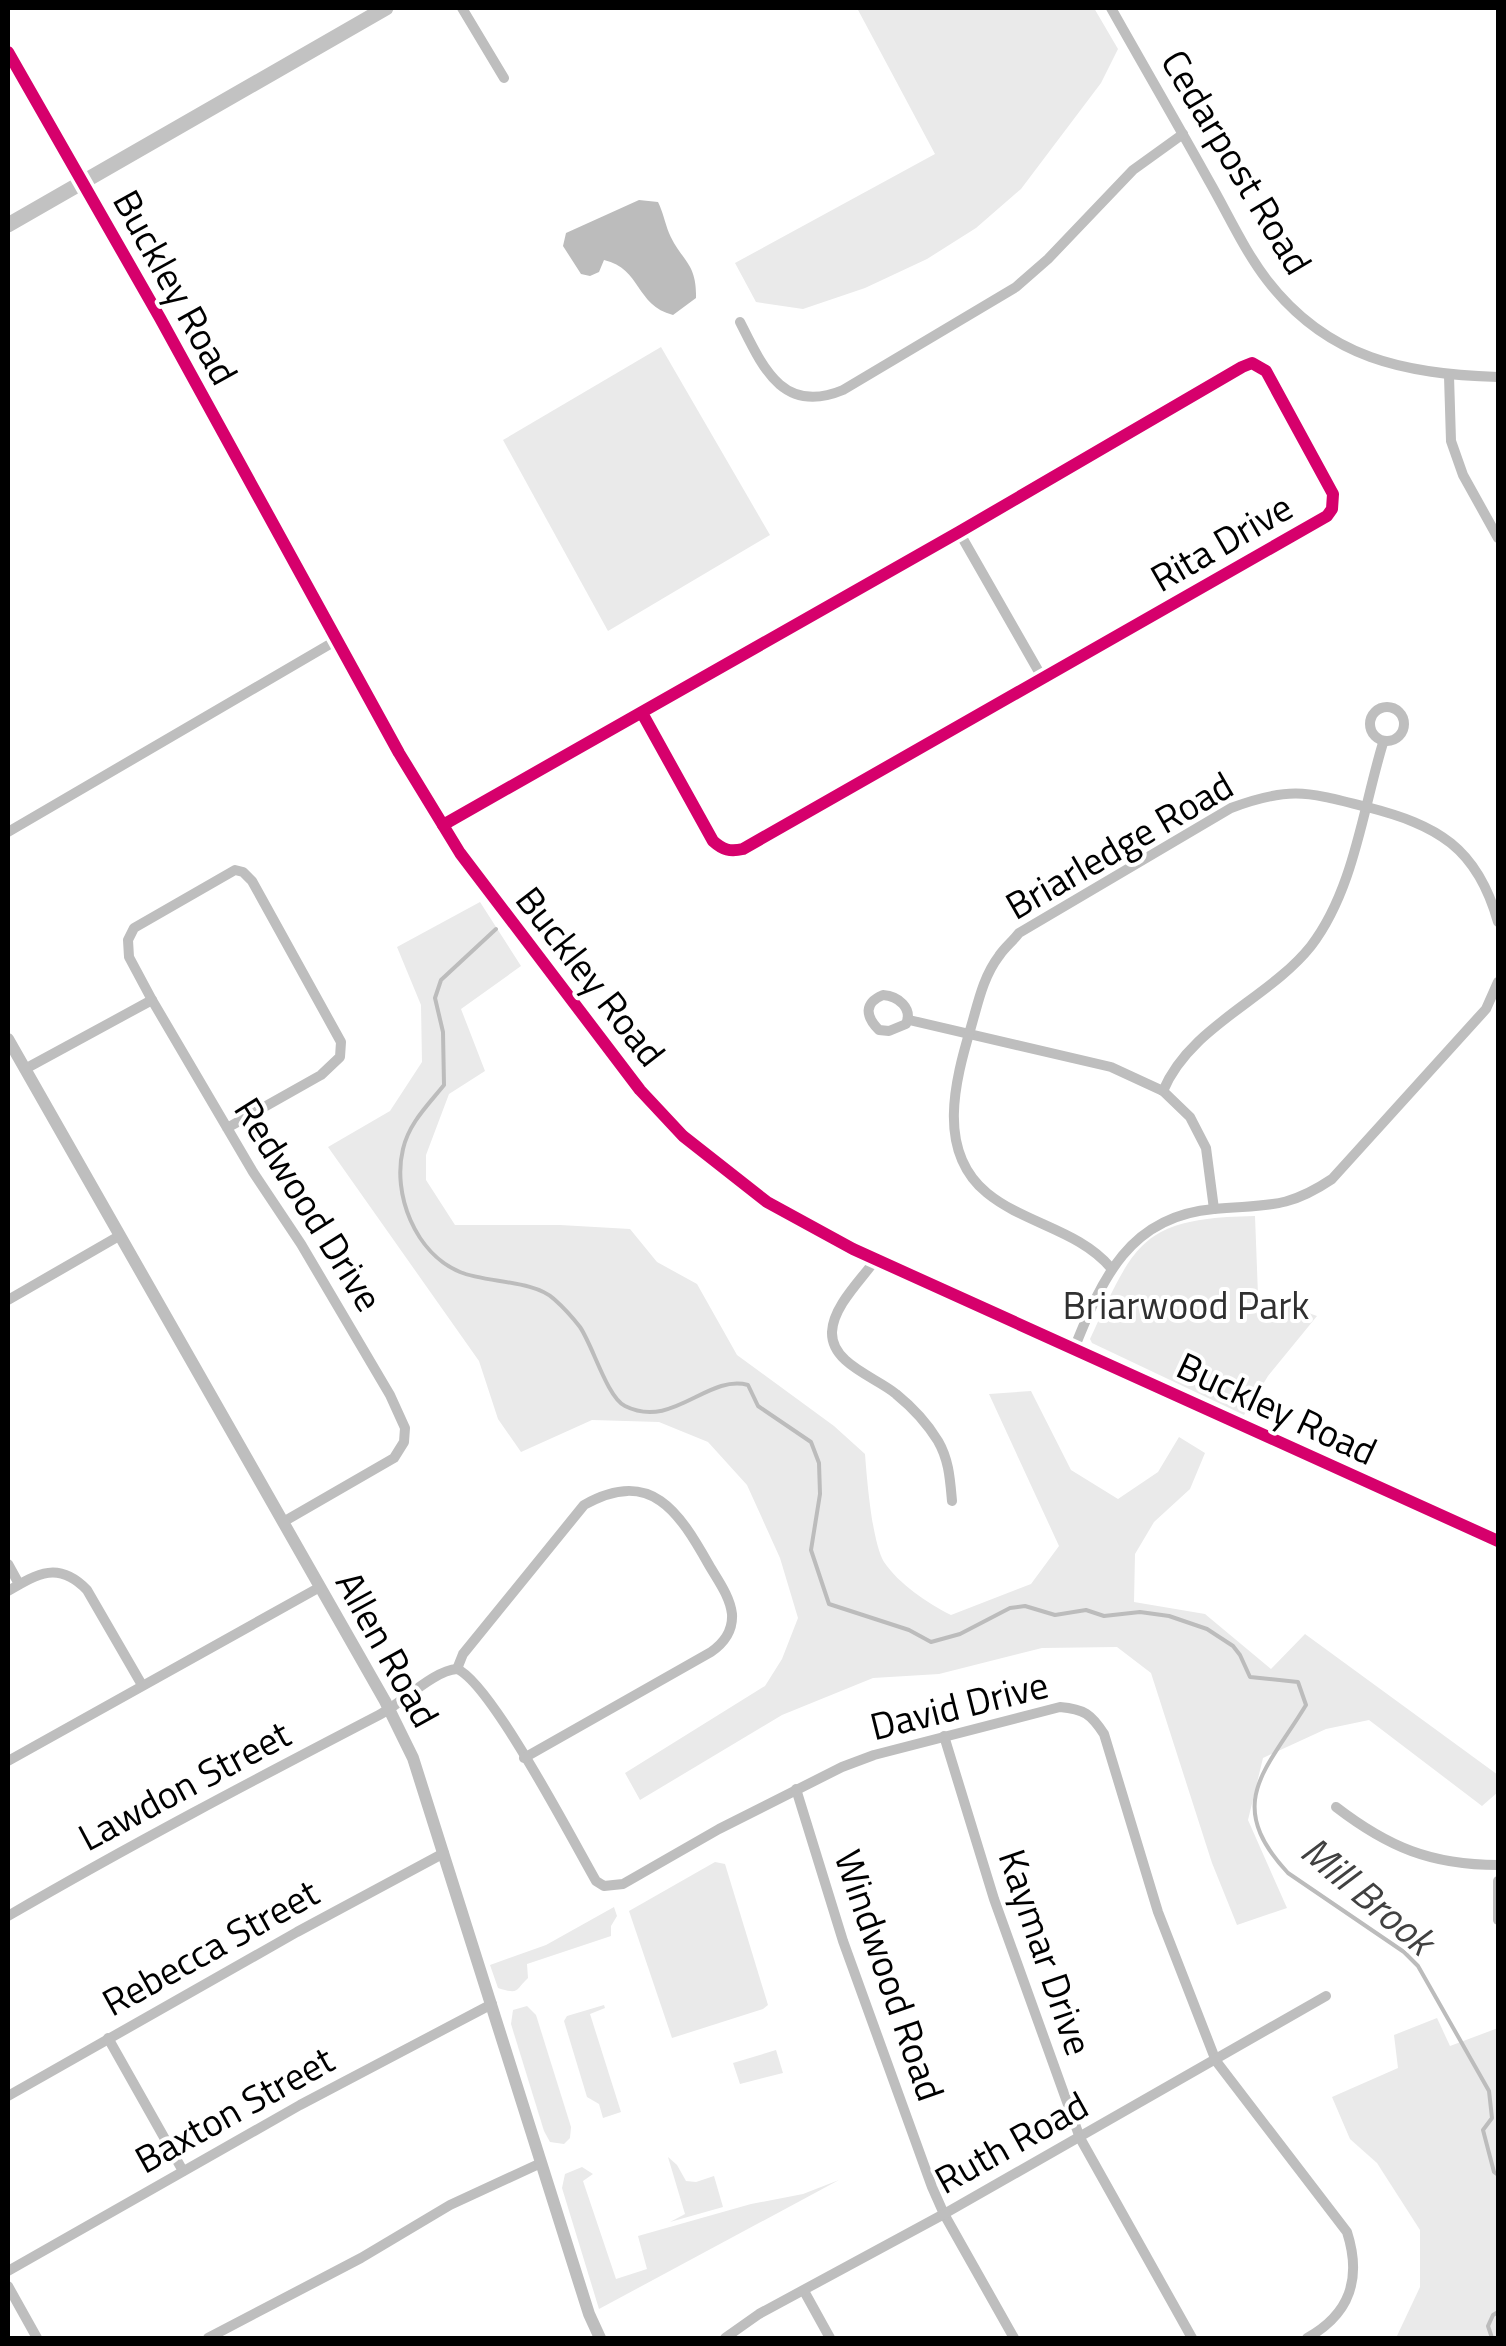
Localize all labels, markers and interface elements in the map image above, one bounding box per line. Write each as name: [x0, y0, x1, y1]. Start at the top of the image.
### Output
street label: Cedarpost Road: [1147, 38, 1327, 286]
street label: Buckley Road: [99, 179, 253, 395]
street label: Rita Drive: [1139, 478, 1303, 606]
street label: Briarledge Road: [994, 756, 1244, 934]
street label: Buckley Road: [502, 873, 680, 1079]
street label: Redwood Drive: [220, 1086, 398, 1322]
park label: Briarwood Park: [1062, 1276, 1310, 1334]
street label: Buckley Road: [1167, 1336, 1387, 1480]
street label: Allen Road: [321, 1560, 455, 1738]
street label: David Drive: [864, 1655, 1054, 1755]
street label: Lawdon Street: [68, 1705, 300, 1865]
water label: Mill Brook: [1288, 1821, 1451, 1972]
street label: Kaymar Drive: [984, 1841, 1108, 2063]
street label: Windwood Road: [820, 1842, 960, 2108]
street label: Rebecca Street: [91, 1864, 329, 2030]
street label: Baxton Street: [124, 2030, 344, 2188]
street label: Ruth Road: [924, 2076, 1098, 2208]

